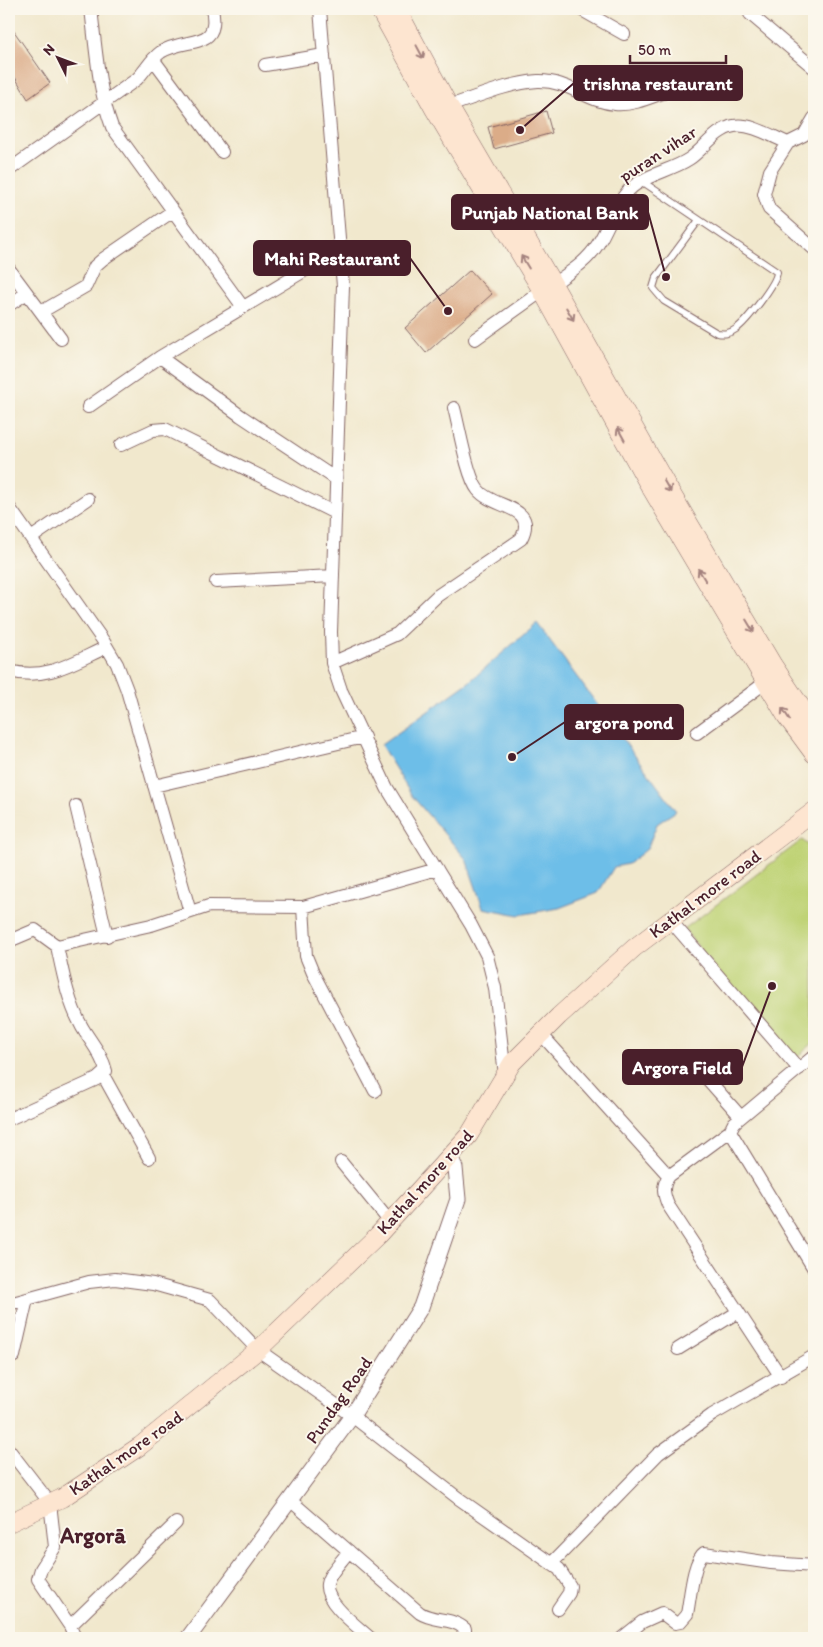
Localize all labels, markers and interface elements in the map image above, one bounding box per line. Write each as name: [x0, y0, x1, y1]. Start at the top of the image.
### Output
north arrow: [32, 32, 82, 82]
scale bar: [630, 32, 727, 64]
text: N: [39, 40, 58, 59]
text: 50 m: [638, 41, 671, 59]
one-way arrow: [416, 44, 425, 59]
callout: trishna restaurant: [574, 66, 742, 100]
text: trishna restaurant: [583, 72, 734, 95]
street label: puran vihar: [615, 120, 702, 187]
callout: Punjab National Bank: [452, 195, 648, 229]
text: Punjab National Bank: [462, 201, 639, 224]
callout: Mahi Restaurant: [254, 241, 410, 275]
text: Mahi Restaurant: [264, 247, 400, 270]
one-way arrow: [519, 255, 529, 269]
one-way arrow: [566, 307, 576, 321]
one-way arrow: [616, 427, 626, 442]
one-way arrow: [662, 479, 672, 494]
one-way arrow: [697, 568, 707, 582]
one-way arrow: [745, 619, 755, 633]
callout: argora pond: [565, 705, 683, 739]
one-way arrow: [781, 708, 791, 722]
text: argora pond: [575, 711, 674, 734]
street label: Kathal more road: [645, 845, 765, 943]
callout: Argora Field: [623, 1050, 742, 1084]
text: Argora Field: [631, 1056, 733, 1079]
street label: Kathal more road: [372, 1125, 478, 1239]
street label: Pundag Road: [301, 1352, 377, 1448]
street label: Kathal more road: [65, 1406, 187, 1500]
district label: Argorā: [59, 1522, 126, 1549]

